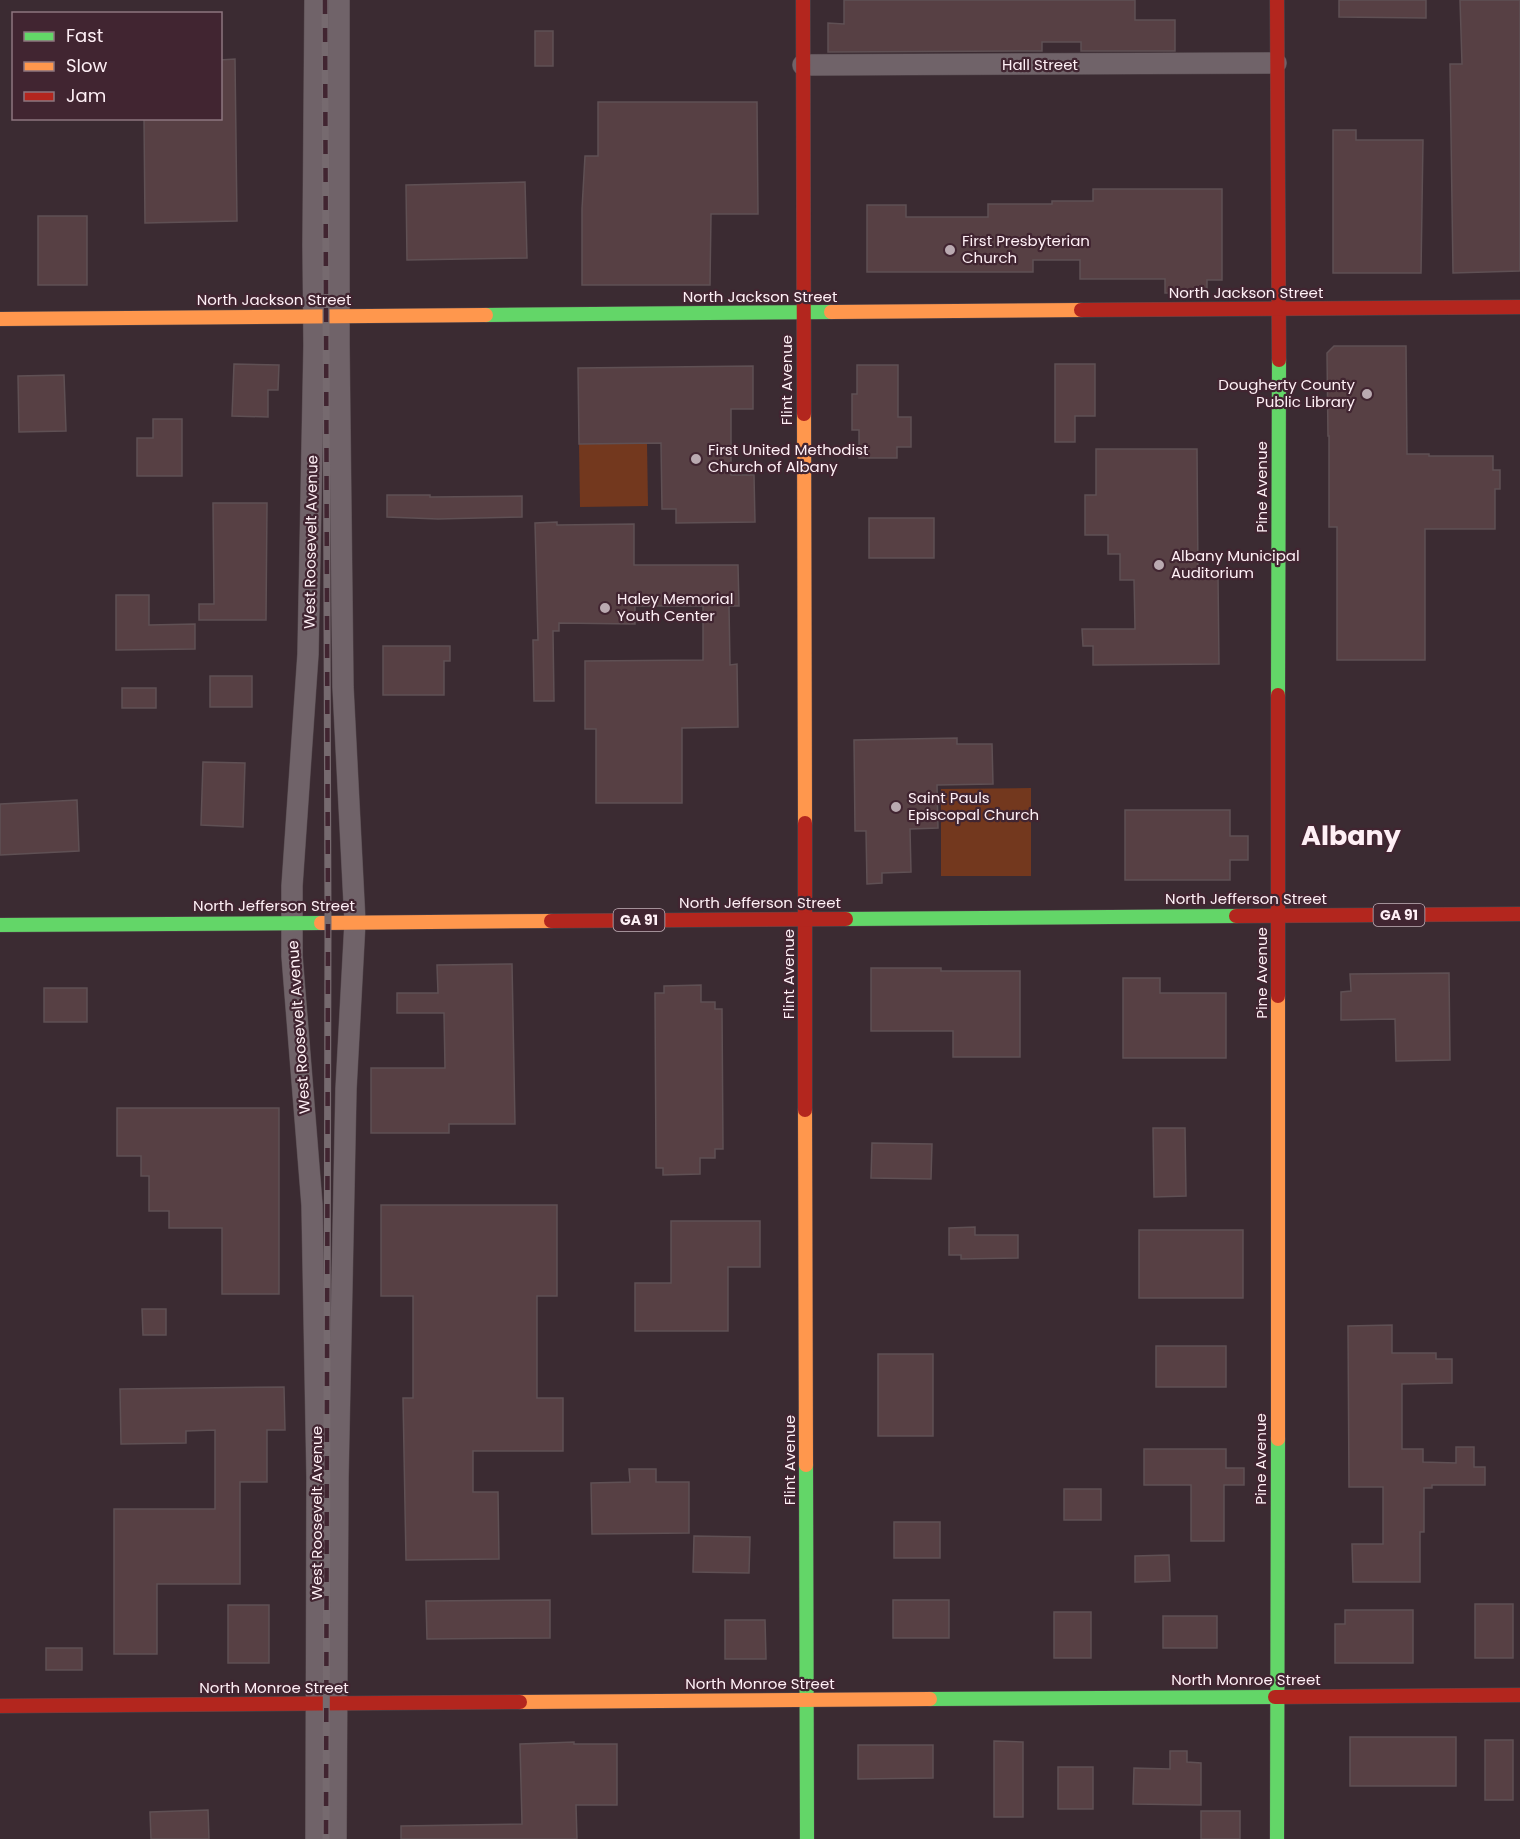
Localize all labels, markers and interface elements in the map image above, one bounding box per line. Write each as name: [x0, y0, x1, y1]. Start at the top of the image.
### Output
legend: [12, 12, 222, 120]
text: Fast: [66, 23, 103, 48]
text: Slow: [66, 53, 108, 78]
street label: Hall Street: [1002, 54, 1078, 75]
text: Jam: [66, 83, 106, 108]
place label: First Presbyterian Church: [962, 230, 1090, 268]
marker: First Presbyterian Church: [943, 243, 957, 257]
street label: North Jackson Street: [1169, 282, 1323, 303]
street label: North Jackson Street: [683, 286, 837, 307]
street label: North Jackson Street: [197, 289, 351, 310]
street label: Flint Avenue: [776, 335, 797, 425]
place label: Dougherty County Public Library: [1218, 374, 1356, 412]
marker: Dougherty County Public Library: [1360, 387, 1374, 401]
place label: First United Methodist Church of Albany: [708, 439, 868, 477]
street label: Pine Avenue: [1251, 441, 1272, 533]
marker: First United Methodist Church of Albany: [689, 452, 703, 466]
street label: West Roosevelt Avenue: [298, 455, 323, 629]
place label: Albany Municipal Auditorium: [1171, 545, 1300, 583]
marker: Albany Municipal Auditorium: [1152, 558, 1166, 572]
place label: Haley Memorial Youth Center: [617, 588, 733, 626]
marker: Haley Memorial Youth Center: [598, 601, 612, 615]
place label: Saint Pauls Episcopal Church: [908, 787, 1039, 825]
marker: Saint Pauls Episcopal Church: [889, 800, 903, 814]
district label: Albany: [1301, 817, 1402, 854]
street label: North Jefferson Street: [1165, 888, 1327, 909]
street label: North Jefferson Street: [679, 892, 841, 913]
street label: North Jefferson Street: [193, 895, 355, 916]
road number: GA 91: [1374, 904, 1424, 926]
road number: GA 91: [614, 909, 664, 931]
street label: Pine Avenue: [1251, 927, 1272, 1019]
street label: Flint Avenue: [778, 929, 799, 1019]
street label: West Roosevelt Avenue: [282, 940, 315, 1115]
street label: Pine Avenue: [1250, 1413, 1271, 1505]
street label: Flint Avenue: [779, 1415, 800, 1505]
street label: West Roosevelt Avenue: [306, 1426, 327, 1600]
street label: North Monroe Street: [1171, 1669, 1321, 1690]
street label: North Monroe Street: [685, 1673, 835, 1694]
street label: North Monroe Street: [199, 1677, 349, 1698]

